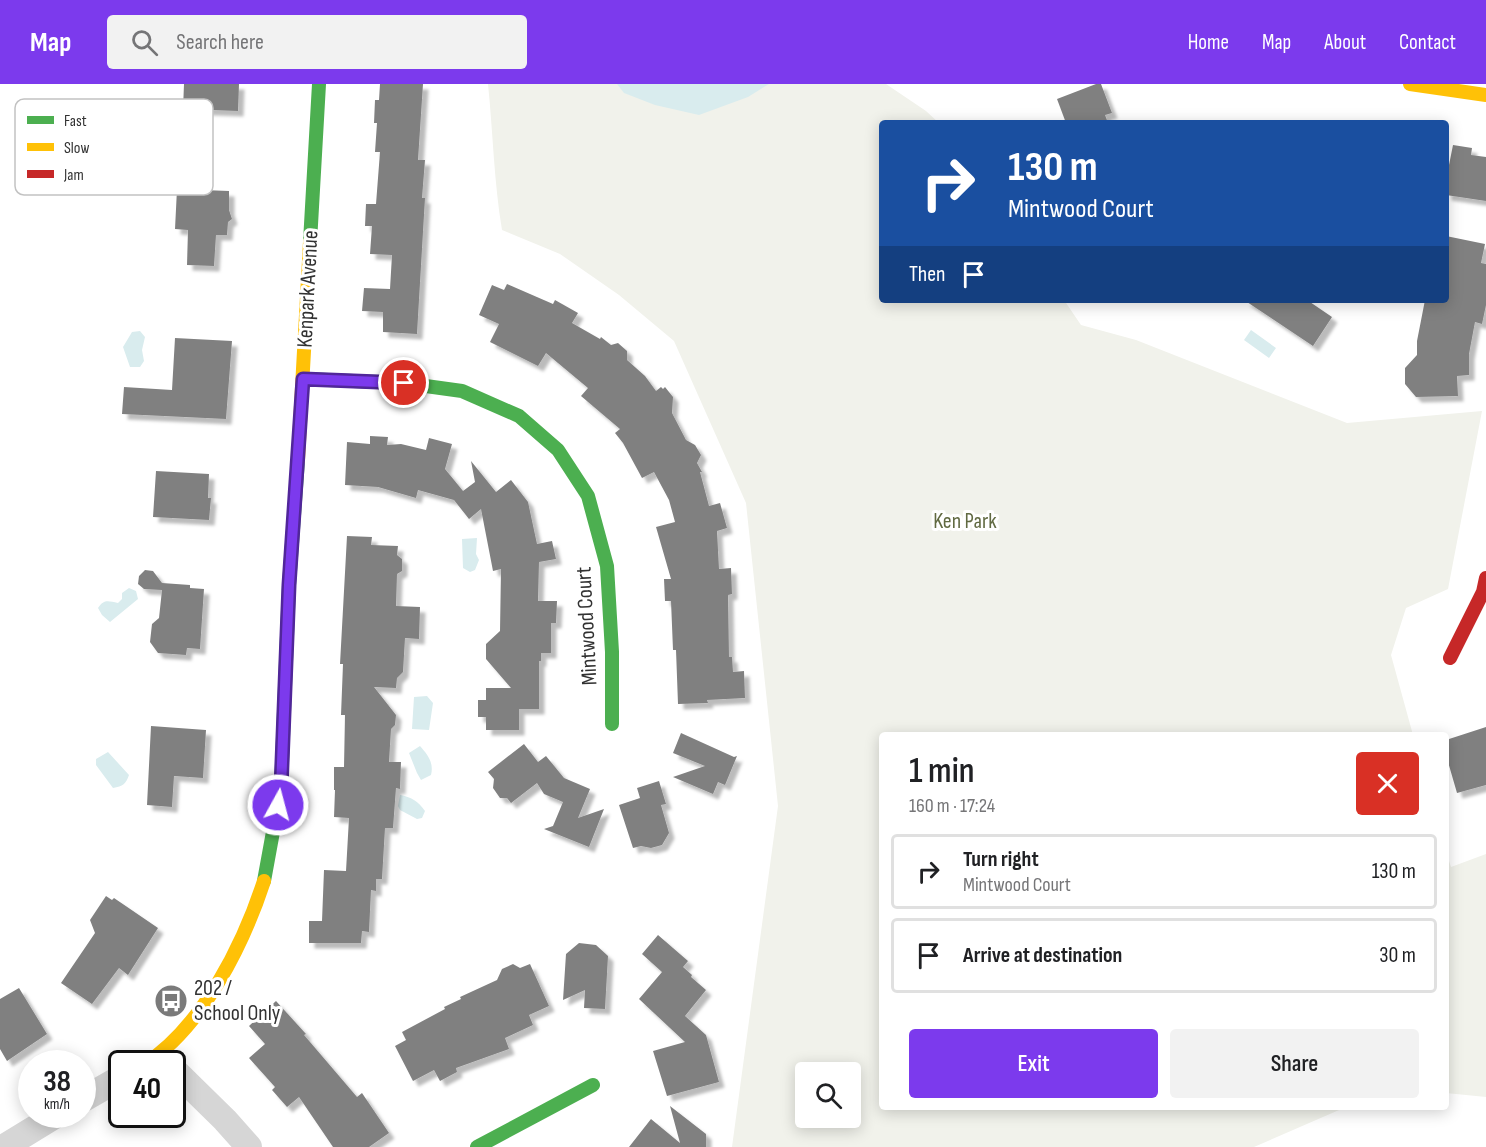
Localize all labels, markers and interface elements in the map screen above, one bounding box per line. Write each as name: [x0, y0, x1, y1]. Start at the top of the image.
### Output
search box: [107, 15, 527, 69]
text: Map: [30, 26, 71, 59]
icon: search: [128, 26, 161, 59]
text: Search here: [176, 29, 264, 56]
text: Home: [1188, 30, 1229, 55]
text: Map: [1262, 30, 1291, 55]
text: About: [1324, 30, 1366, 55]
text: Contact: [1399, 30, 1456, 55]
legend: [15, 99, 213, 195]
text: Fast: [64, 112, 87, 131]
text: Slow: [64, 139, 89, 158]
text: 130 m: [1008, 142, 1098, 193]
icon: right: [909, 144, 987, 222]
text: Jam: [63, 166, 84, 185]
text: Mintwood Court: [1008, 193, 1154, 225]
street label: Kenpark Avenue: [291, 230, 325, 348]
icon: arrive: [957, 258, 990, 291]
text: Then: [909, 261, 945, 288]
pin: [378, 357, 429, 408]
icon: arrive: [387, 366, 420, 399]
park label: Ken Park: [933, 508, 997, 535]
street label: Mintwood Court: [570, 566, 604, 686]
text: 1 min: [909, 750, 974, 793]
button: close: [1356, 752, 1419, 815]
position arrow: [246, 773, 310, 837]
text: 160 m · 17:24: [909, 794, 995, 818]
text: Turn right: [963, 846, 1039, 873]
icon: right: [912, 855, 945, 888]
text: 130 m: [1372, 858, 1416, 885]
text: Mintwood Court: [963, 873, 1071, 897]
icon: arrive: [912, 939, 945, 972]
text: Arrive at destination: [963, 942, 1122, 969]
text: 30 m: [1379, 942, 1416, 969]
place label: 202 / School Only: [194, 975, 281, 1027]
bus stop icon: 202 / School Only: [153, 983, 189, 1019]
button: Exit: [909, 1029, 1158, 1098]
button: Share: [1170, 1029, 1419, 1098]
speed limit sign: 40: [108, 1050, 186, 1128]
map controls: [795, 1062, 861, 1128]
button: search: [795, 1062, 861, 1128]
text: 38: [43, 1064, 71, 1100]
text: km/h: [44, 1095, 70, 1114]

